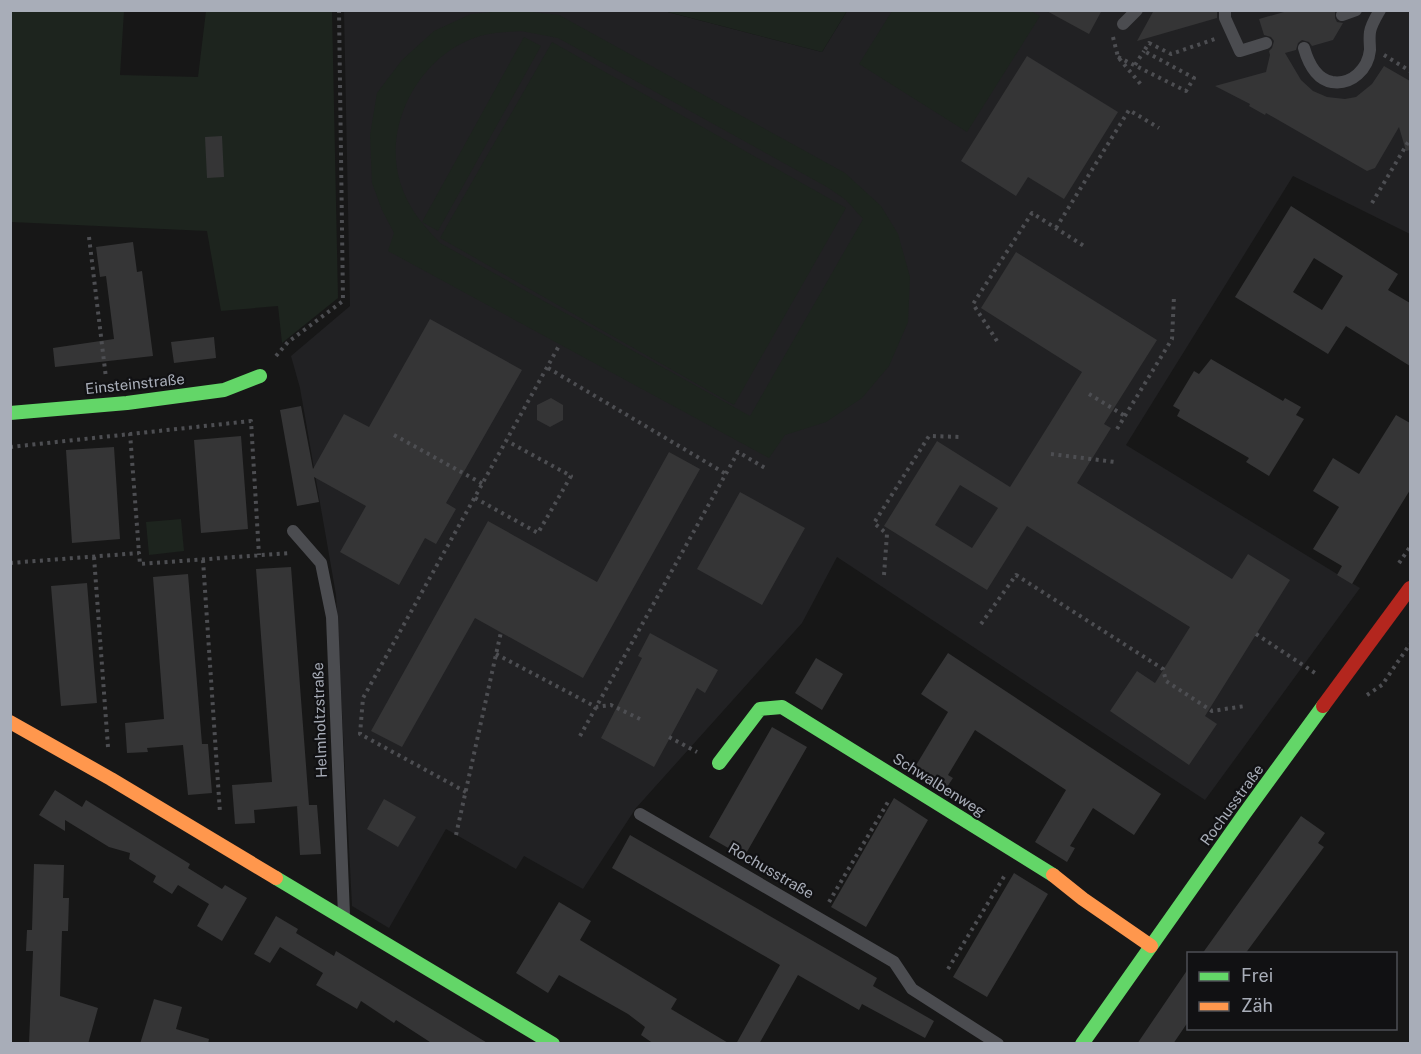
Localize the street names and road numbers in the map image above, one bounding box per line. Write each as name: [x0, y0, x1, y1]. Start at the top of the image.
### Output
street label: Einsteinstraße: [84, 370, 186, 397]
street label: Helmholtzstraße: [309, 662, 330, 778]
street label: Schwalbenweg: [890, 749, 989, 820]
street label: Rochusstraße: [1197, 761, 1267, 848]
street label: Rochusstraße: [725, 839, 817, 902]

